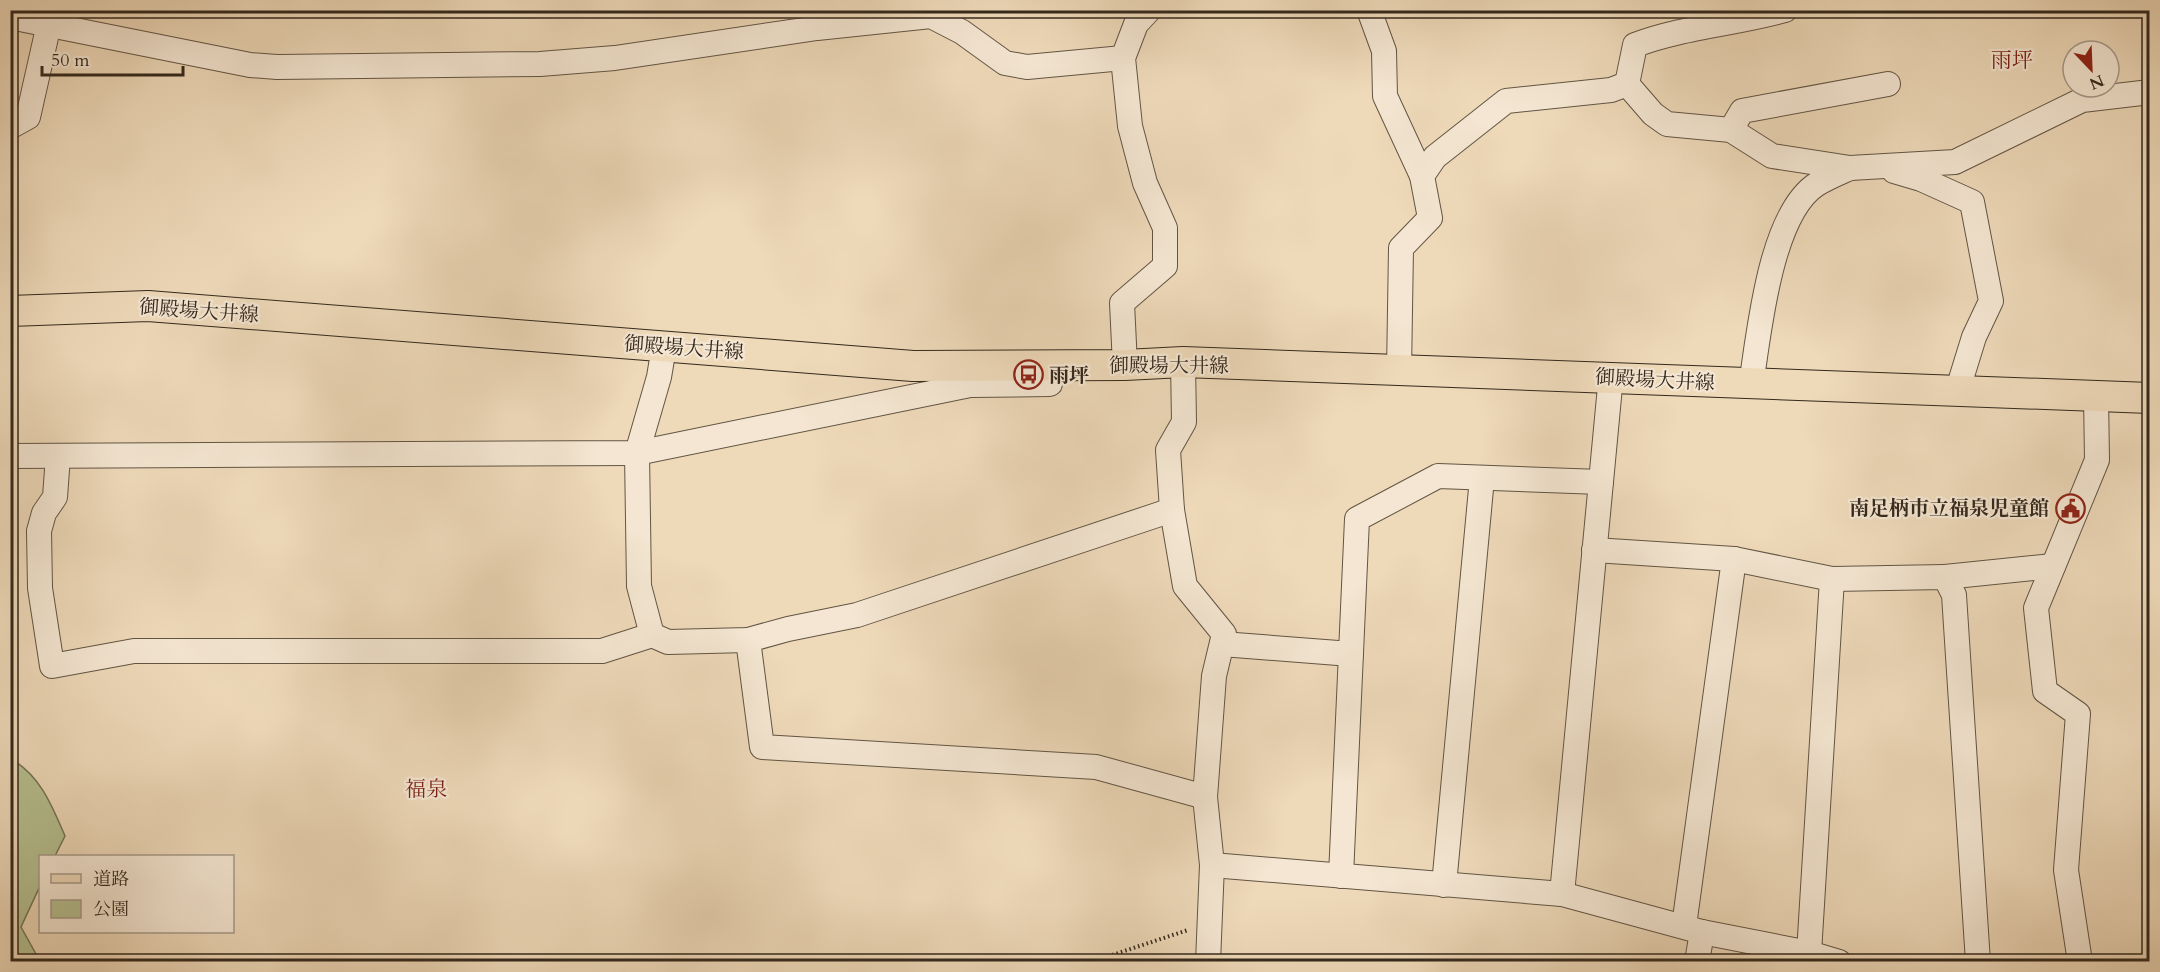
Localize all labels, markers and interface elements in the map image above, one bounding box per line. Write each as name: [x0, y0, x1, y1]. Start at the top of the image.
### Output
scale bar: [42, 39, 183, 77]
north arrow: [2061, 39, 2121, 99]
district label: 雨坪: [1991, 46, 2033, 75]
text: 50 m: [51, 48, 90, 73]
text: N: [2086, 69, 2107, 95]
street label: 御殿場大井線: [138, 293, 260, 329]
street label: 御殿場大井線: [623, 330, 745, 366]
street label: 御殿場大井線: [1109, 352, 1229, 379]
bus stop icon: 雨坪: [1012, 359, 1044, 391]
place label: 雨坪: [1049, 362, 1089, 389]
street label: 御殿場大井線: [1594, 363, 1716, 397]
public building icon: 南足柄市立福泉児童館: [2054, 492, 2086, 524]
place label: 南足柄市立福泉児童館: [1849, 495, 2049, 522]
district label: 福泉: [405, 775, 447, 804]
legend: [39, 855, 234, 933]
text: 道路: [93, 867, 129, 892]
text: 公園: [93, 897, 129, 922]

